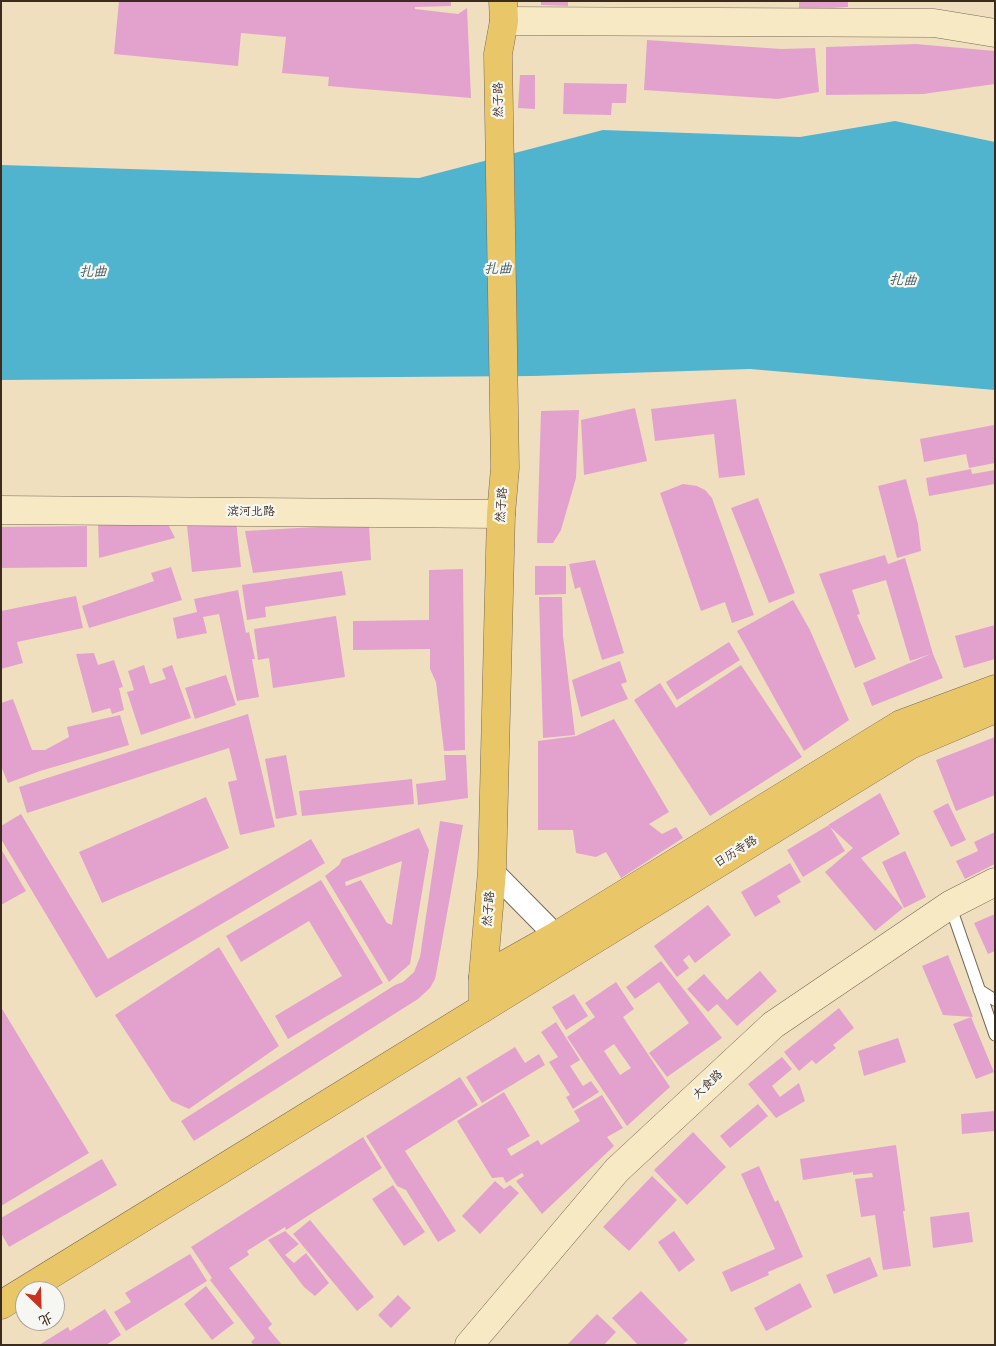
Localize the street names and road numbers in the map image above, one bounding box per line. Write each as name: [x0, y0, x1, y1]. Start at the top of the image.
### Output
street label: 然子路: [491, 82, 507, 118]
street label: 然子路: [494, 487, 510, 523]
street label: 滨河北路: [227, 505, 275, 519]
street label: 日历寺路: [712, 833, 760, 871]
street label: 然子路: [480, 890, 498, 928]
street label: 大食路: [690, 1067, 726, 1103]

